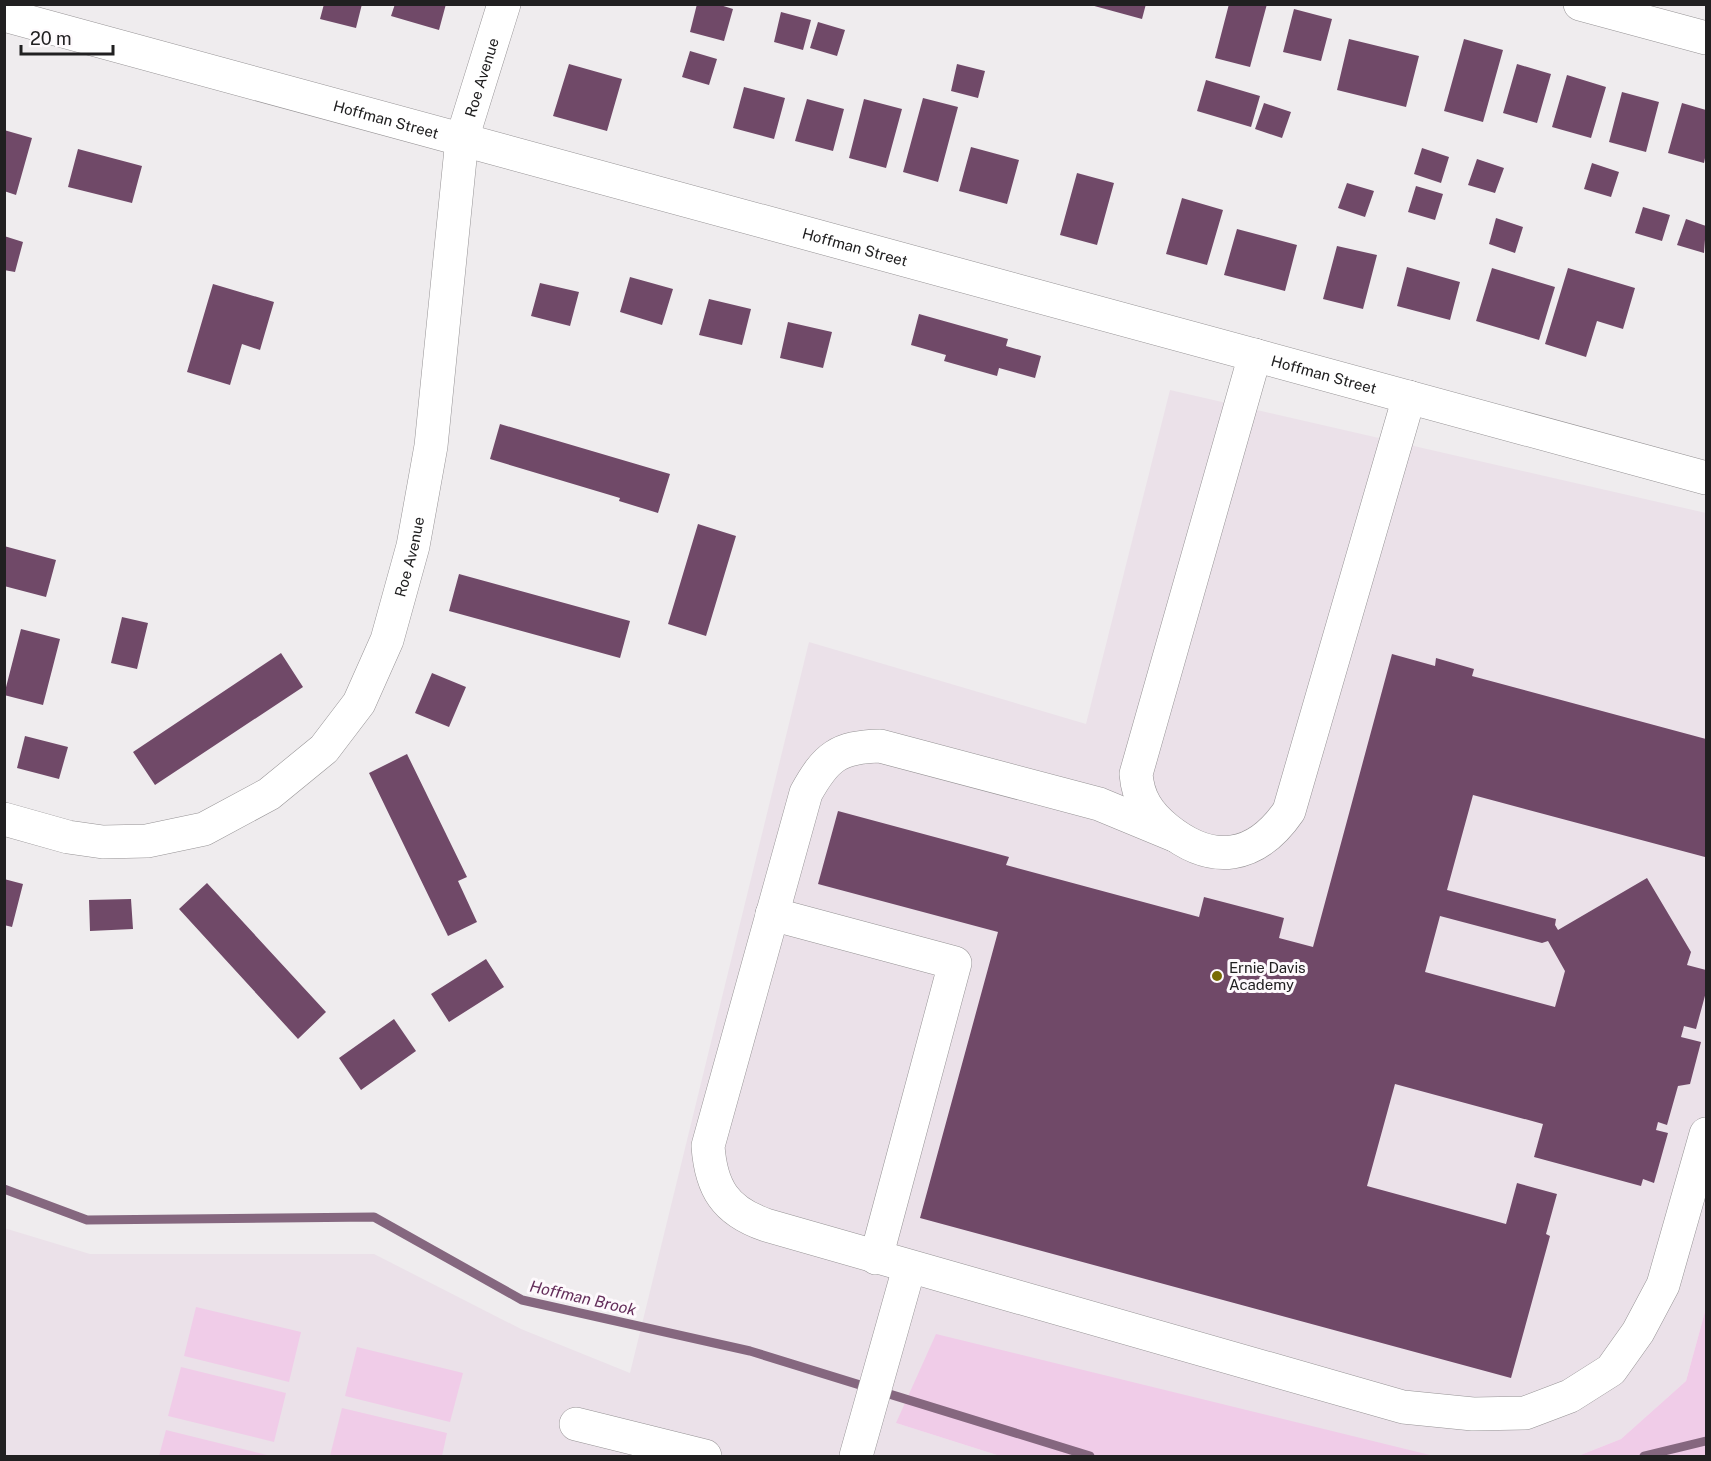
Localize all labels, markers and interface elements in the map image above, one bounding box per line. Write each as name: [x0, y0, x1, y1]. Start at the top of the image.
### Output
scale bar: [21, 18, 112, 56]
text: 20 m: [30, 28, 72, 49]
street label: Roe Avenue: [461, 36, 501, 119]
street label: Hoffman Street: [332, 97, 441, 141]
street label: Hoffman Street: [800, 224, 910, 269]
street label: Hoffman Street: [1269, 352, 1379, 397]
street label: Roe Avenue: [391, 515, 427, 599]
place label: Ernie Davis Academy: [1229, 959, 1306, 993]
marker: Ernie Davis Academy: [1210, 969, 1224, 983]
water label: Hoffman Brook: [528, 1277, 638, 1320]

